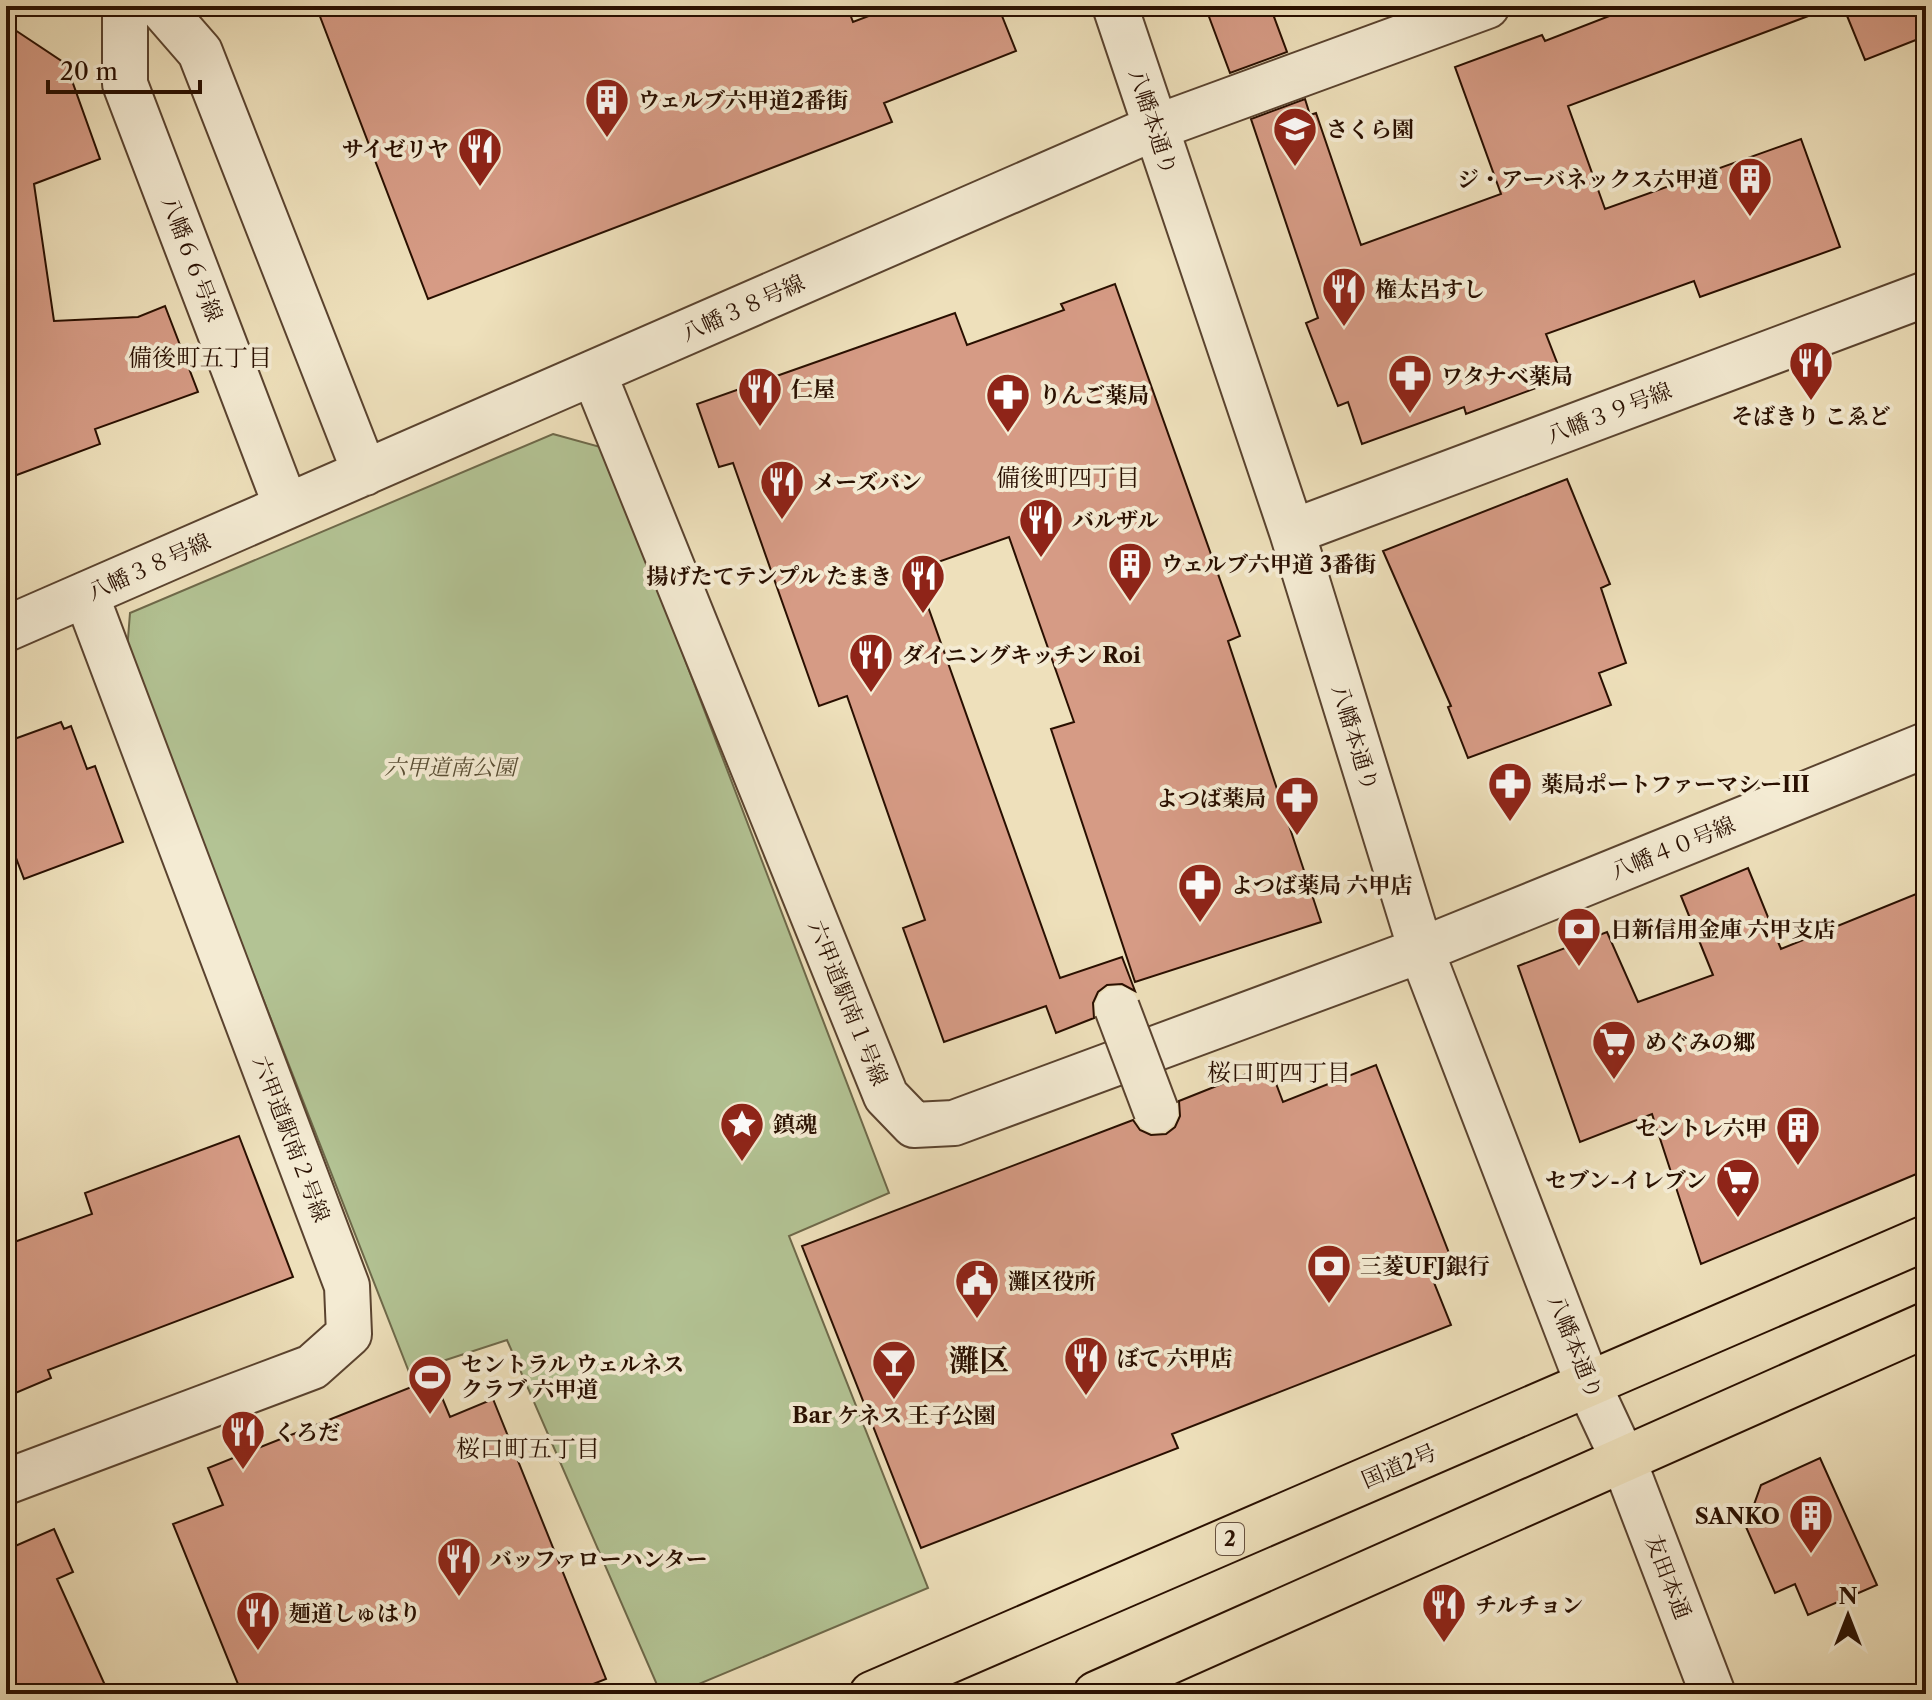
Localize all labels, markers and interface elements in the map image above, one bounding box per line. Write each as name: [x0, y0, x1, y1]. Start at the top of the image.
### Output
scale bar: [48, 44, 200, 94]
text: 20 m: [60, 57, 118, 86]
street label: 八幡本通り: [1123, 66, 1183, 178]
building icon: ウェルブ六甲道2番街: [583, 76, 631, 139]
place label: ウェルブ六甲道2番街: [638, 87, 848, 114]
school or university icon: さくら園: [1271, 105, 1319, 168]
place label: さくら園: [1326, 116, 1414, 143]
restaurant icon: サイゼリヤ: [456, 125, 504, 188]
place label: サイゼリヤ: [342, 136, 449, 163]
building icon: ジ・アーバネックス六甲道: [1726, 155, 1774, 218]
place label: ジ・アーバネックス六甲道: [1457, 166, 1719, 193]
street label: 八幡６６号線: [156, 193, 228, 325]
restaurant icon: 権太呂すし: [1320, 265, 1368, 328]
street label: 八幡３８号線: [677, 269, 809, 347]
place label: 権太呂すし: [1375, 276, 1485, 303]
restaurant icon: そばきり こゑど: [1787, 339, 1835, 402]
district label: 備後町五丁目: [128, 343, 272, 372]
pharmacy icon: ワタナベ薬局: [1386, 352, 1434, 415]
place label: ワタナベ薬局: [1441, 363, 1573, 390]
restaurant icon: 仁屋: [736, 365, 784, 428]
pharmacy icon: りんご薬局: [984, 371, 1032, 434]
place label: 仁屋: [791, 376, 835, 403]
street label: 八幡３９号線: [1543, 377, 1675, 449]
place label: りんご薬局: [1039, 382, 1149, 409]
place label: そばきり こゑど: [1731, 403, 1891, 430]
restaurant icon: メーズバン: [758, 458, 806, 521]
district label: 備後町四丁目: [996, 463, 1140, 492]
place label: メーズバン: [813, 469, 922, 496]
restaurant icon: バルザル: [1017, 496, 1065, 559]
place label: バルザル: [1072, 507, 1159, 534]
street label: 八幡３８号線: [83, 528, 215, 606]
building icon: ウェルブ六甲道 3番街: [1106, 540, 1154, 603]
place label: ウェルブ六甲道 3番街: [1161, 551, 1376, 578]
restaurant icon: 揚げたてテンプル たまき: [899, 552, 947, 615]
place label: 揚げたてテンプル たまき: [646, 563, 892, 590]
restaurant icon: ダイニングキッチン Roi: [847, 631, 895, 694]
place label: ダイニングキッチン Roi: [902, 642, 1141, 669]
street label: 八幡本通り: [1326, 681, 1384, 795]
park label: 六甲道南公園: [384, 754, 519, 781]
pharmacy icon: 薬局ポートファーマシーIII: [1486, 760, 1534, 823]
place label: 薬局ポートファーマシーIII: [1541, 771, 1810, 798]
pharmacy icon: よつば薬局: [1273, 774, 1321, 837]
place label: よつば薬局: [1156, 785, 1266, 812]
street label: 八幡４０号線: [1607, 811, 1739, 885]
pharmacy icon: よつば薬局 六甲店: [1176, 861, 1224, 924]
place label: よつば薬局 六甲店: [1231, 872, 1413, 899]
bank icon: 日新信用金庫 六甲支店: [1555, 905, 1603, 968]
street label: 六甲道駅南１号線: [803, 916, 893, 1090]
place label: 日新信用金庫 六甲支店: [1610, 916, 1836, 943]
supermarket icon: めぐみの郷: [1590, 1018, 1638, 1081]
place label: めぐみの郷: [1645, 1029, 1756, 1056]
street label: 六甲道駅南２号線: [247, 1052, 335, 1226]
district label: 桜口町四丁目: [1207, 1058, 1351, 1087]
place icon: 鎮魂: [718, 1100, 766, 1163]
building icon: セントレ六甲: [1774, 1104, 1822, 1167]
place label: 鎮魂: [773, 1111, 817, 1138]
place label: セントレ六甲: [1635, 1115, 1767, 1142]
supermarket icon: セブン-イレブン: [1714, 1156, 1762, 1219]
place label: セブン-イレブン: [1545, 1167, 1707, 1194]
bank icon: 三菱UFJ銀行: [1305, 1242, 1353, 1305]
place label: 三菱UFJ銀行: [1360, 1253, 1490, 1280]
public building icon: 灘区役所: [953, 1257, 1001, 1320]
place label: 灘区役所: [1008, 1268, 1096, 1295]
street label: 八幡本通り: [1542, 1291, 1608, 1403]
restaurant icon: ぼて 六甲店: [1062, 1334, 1110, 1397]
bar icon: Bar ケネス 王子公園: [870, 1338, 918, 1401]
district label: 灘区: [949, 1342, 1009, 1379]
place label: ぼて 六甲店: [1117, 1345, 1233, 1372]
place label: セントラル ウェルネス クラブ 六甲道: [461, 1351, 684, 1403]
sports icon: セントラル ウェルネス クラブ 六甲道: [406, 1353, 454, 1416]
place label: Bar ケネス 王子公園: [792, 1402, 996, 1429]
restaurant icon: くろだ: [219, 1408, 267, 1471]
place label: くろだ: [274, 1419, 340, 1446]
district label: 桜口町五丁目: [456, 1434, 600, 1463]
street label: 国道2号: [1358, 1438, 1440, 1494]
building icon: SANKO: [1787, 1492, 1835, 1555]
place label: SANKO: [1695, 1503, 1780, 1530]
road number: 2: [1216, 1523, 1244, 1555]
street label: 友田本通: [1640, 1531, 1696, 1623]
restaurant icon: バッファローハンター: [435, 1535, 483, 1598]
place label: バッファローハンター: [490, 1546, 708, 1573]
north arrow: [1808, 1576, 1888, 1656]
restaurant icon: チルチョン: [1420, 1581, 1468, 1644]
text: N: [1838, 1583, 1858, 1610]
restaurant icon: 麺道しゅはり: [234, 1589, 282, 1652]
place label: チルチョン: [1475, 1592, 1583, 1619]
place label: 麺道しゅはり: [289, 1600, 421, 1627]

